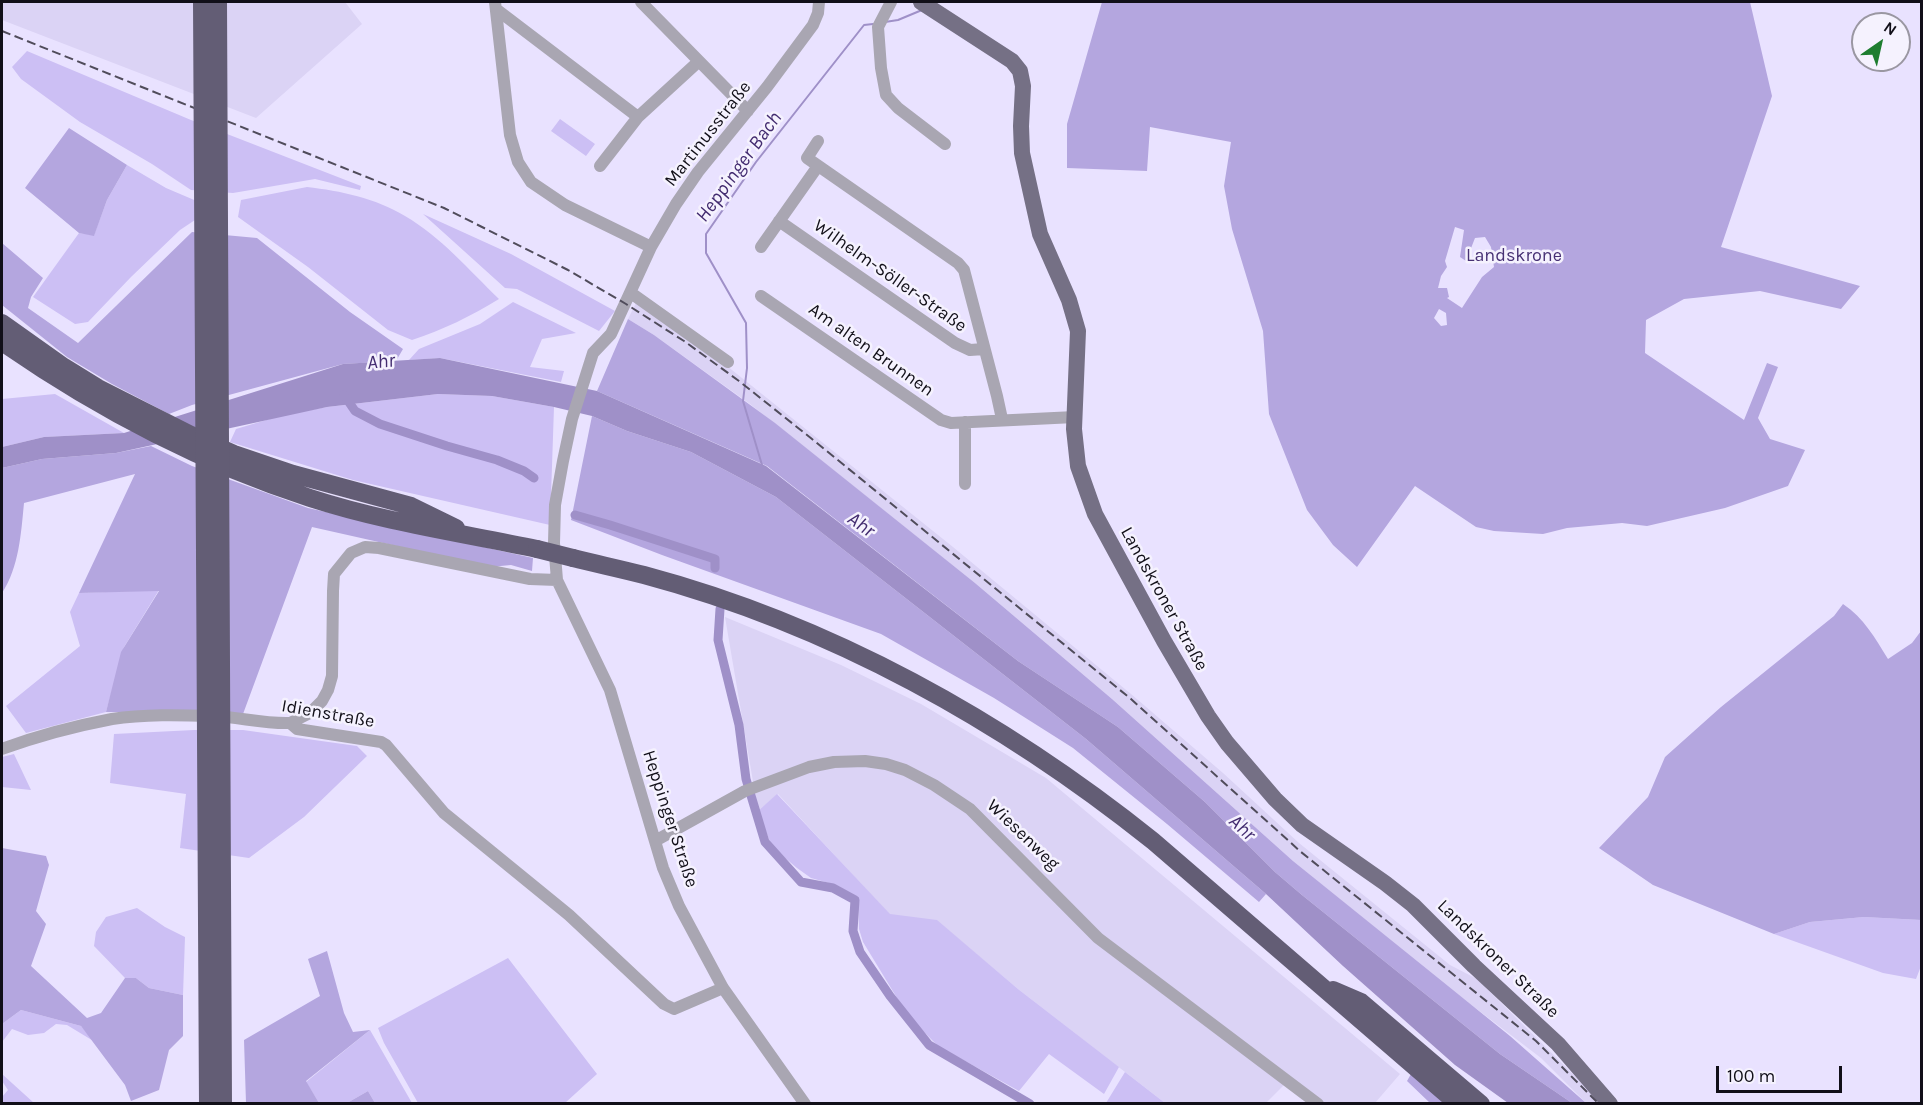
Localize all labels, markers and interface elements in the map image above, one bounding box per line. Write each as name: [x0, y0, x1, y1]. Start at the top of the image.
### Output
north arrow: [1851, 12, 1911, 72]
text: N: [1880, 17, 1900, 39]
street label: Martinusstraße: [660, 77, 756, 191]
water label: Heppinger Bach: [691, 107, 787, 227]
street label: Wilhelm-Söller-Straße: [809, 215, 971, 337]
park label: Landskrone: [1466, 245, 1562, 267]
street label: Am alten Brunnen: [804, 299, 938, 401]
water label: Ahr: [366, 349, 396, 375]
water label: Ahr: [843, 507, 879, 543]
street label: Landskroner Straße: [1116, 523, 1212, 675]
street label: Idienstraße: [280, 695, 376, 733]
street label: Heppinger Straße: [638, 748, 702, 890]
street label: Wiesenweg: [982, 795, 1064, 875]
water label: Ahr: [1224, 810, 1260, 846]
street label: Landskroner Straße: [1433, 895, 1563, 1023]
scale bar: [1719, 1054, 1845, 1092]
text: 100 m: [1727, 1065, 1775, 1087]

